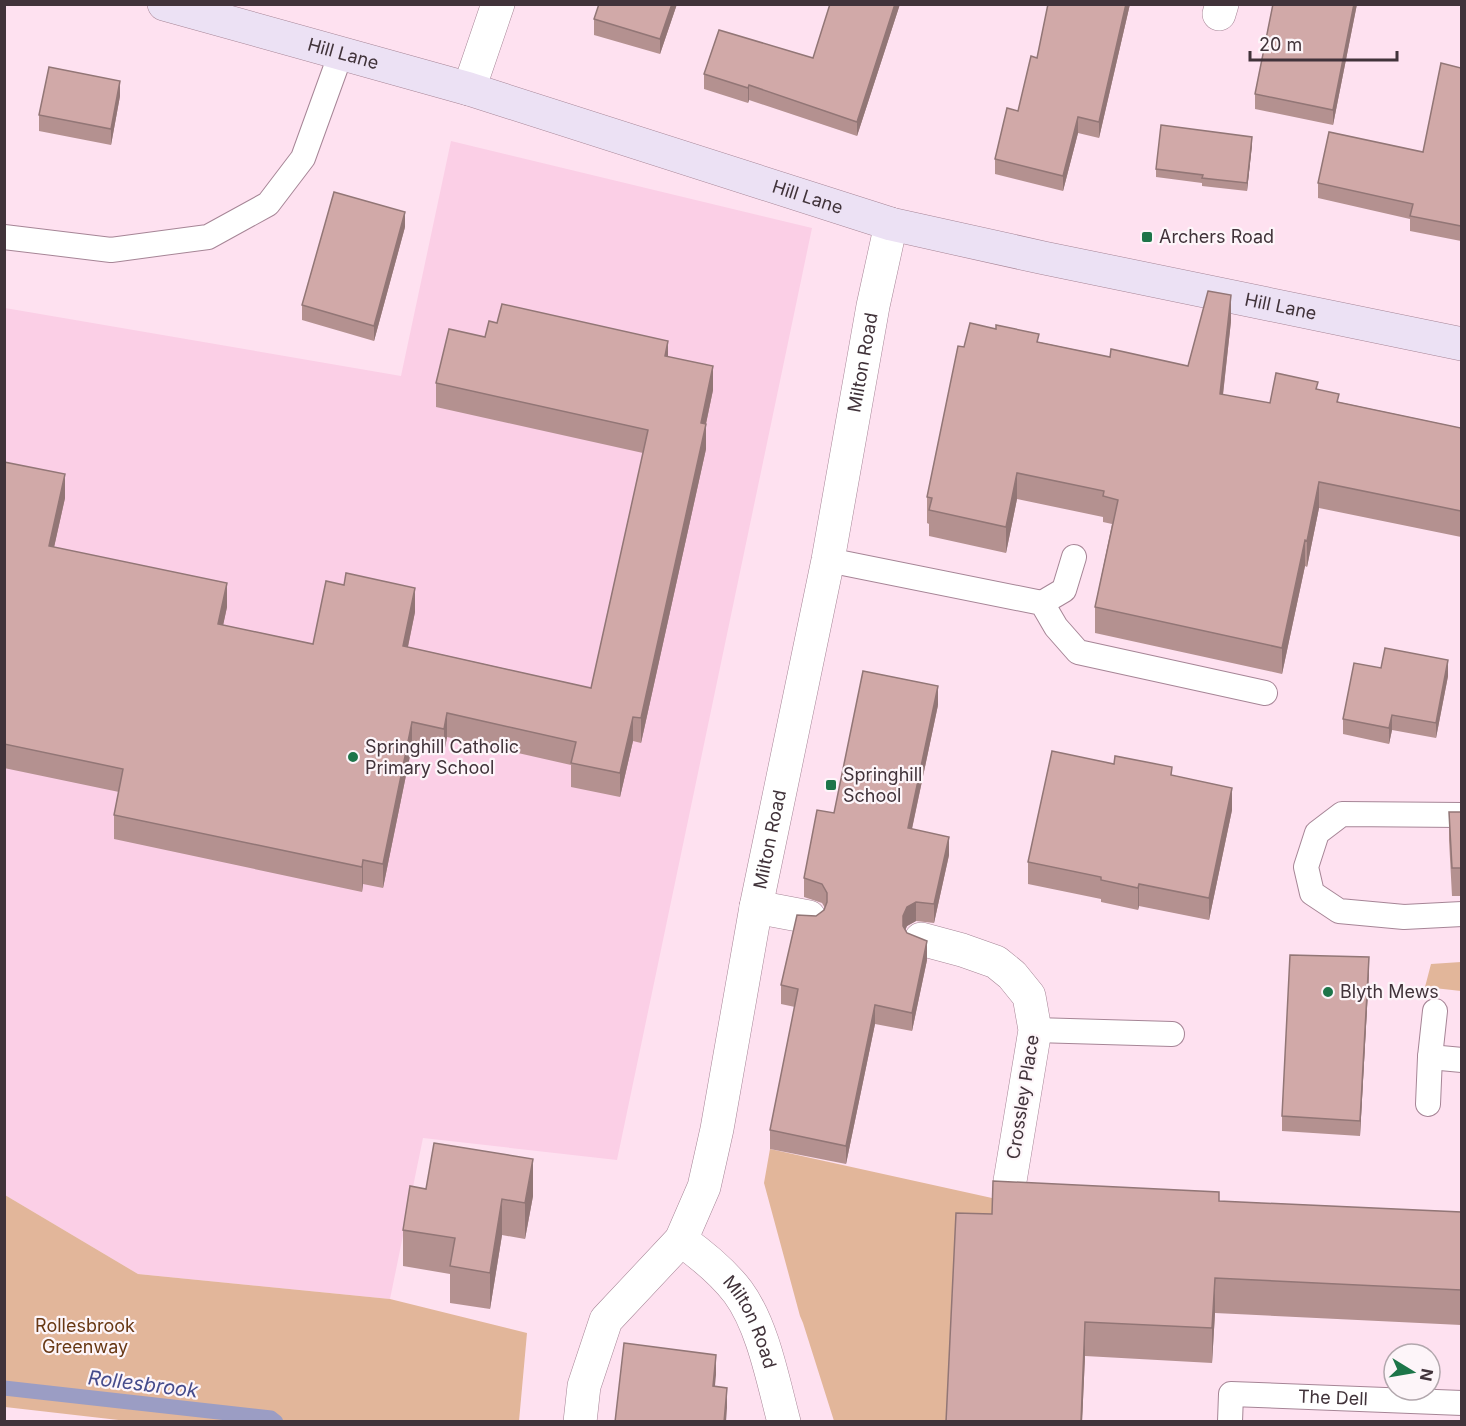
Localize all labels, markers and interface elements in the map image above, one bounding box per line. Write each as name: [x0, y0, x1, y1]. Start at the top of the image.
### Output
scale bar: [1250, 24, 1397, 62]
street label: Hill Lane: [305, 34, 381, 73]
text: 20 m: [1259, 34, 1302, 55]
street label: Hill Lane: [770, 176, 846, 218]
place label: Archers Road: [1159, 226, 1274, 247]
marker: Archers Road: [1140, 230, 1154, 244]
street label: Hill Lane: [1243, 289, 1319, 324]
street label: Milton Road: [843, 311, 882, 414]
place label: Springhill Catholic Primary School: [365, 736, 519, 778]
marker: Springhill Catholic Primary School: [346, 750, 360, 764]
place label: Springhill School: [843, 764, 922, 806]
marker: Springhill School: [824, 778, 838, 792]
street label: Milton Road: [749, 788, 790, 891]
place label: Blyth Mews: [1340, 981, 1439, 1002]
marker: Blyth Mews: [1321, 985, 1335, 999]
street label: Crossley Place: [1002, 1033, 1043, 1161]
street label: Milton Road: [719, 1271, 781, 1371]
park label: Rollesbrook Greenway: [35, 1315, 135, 1357]
north arrow: [1382, 1342, 1442, 1402]
water label: Rollesbrook: [87, 1365, 200, 1403]
text: N: [1416, 1367, 1438, 1383]
street label: The Dell: [1298, 1386, 1368, 1409]

